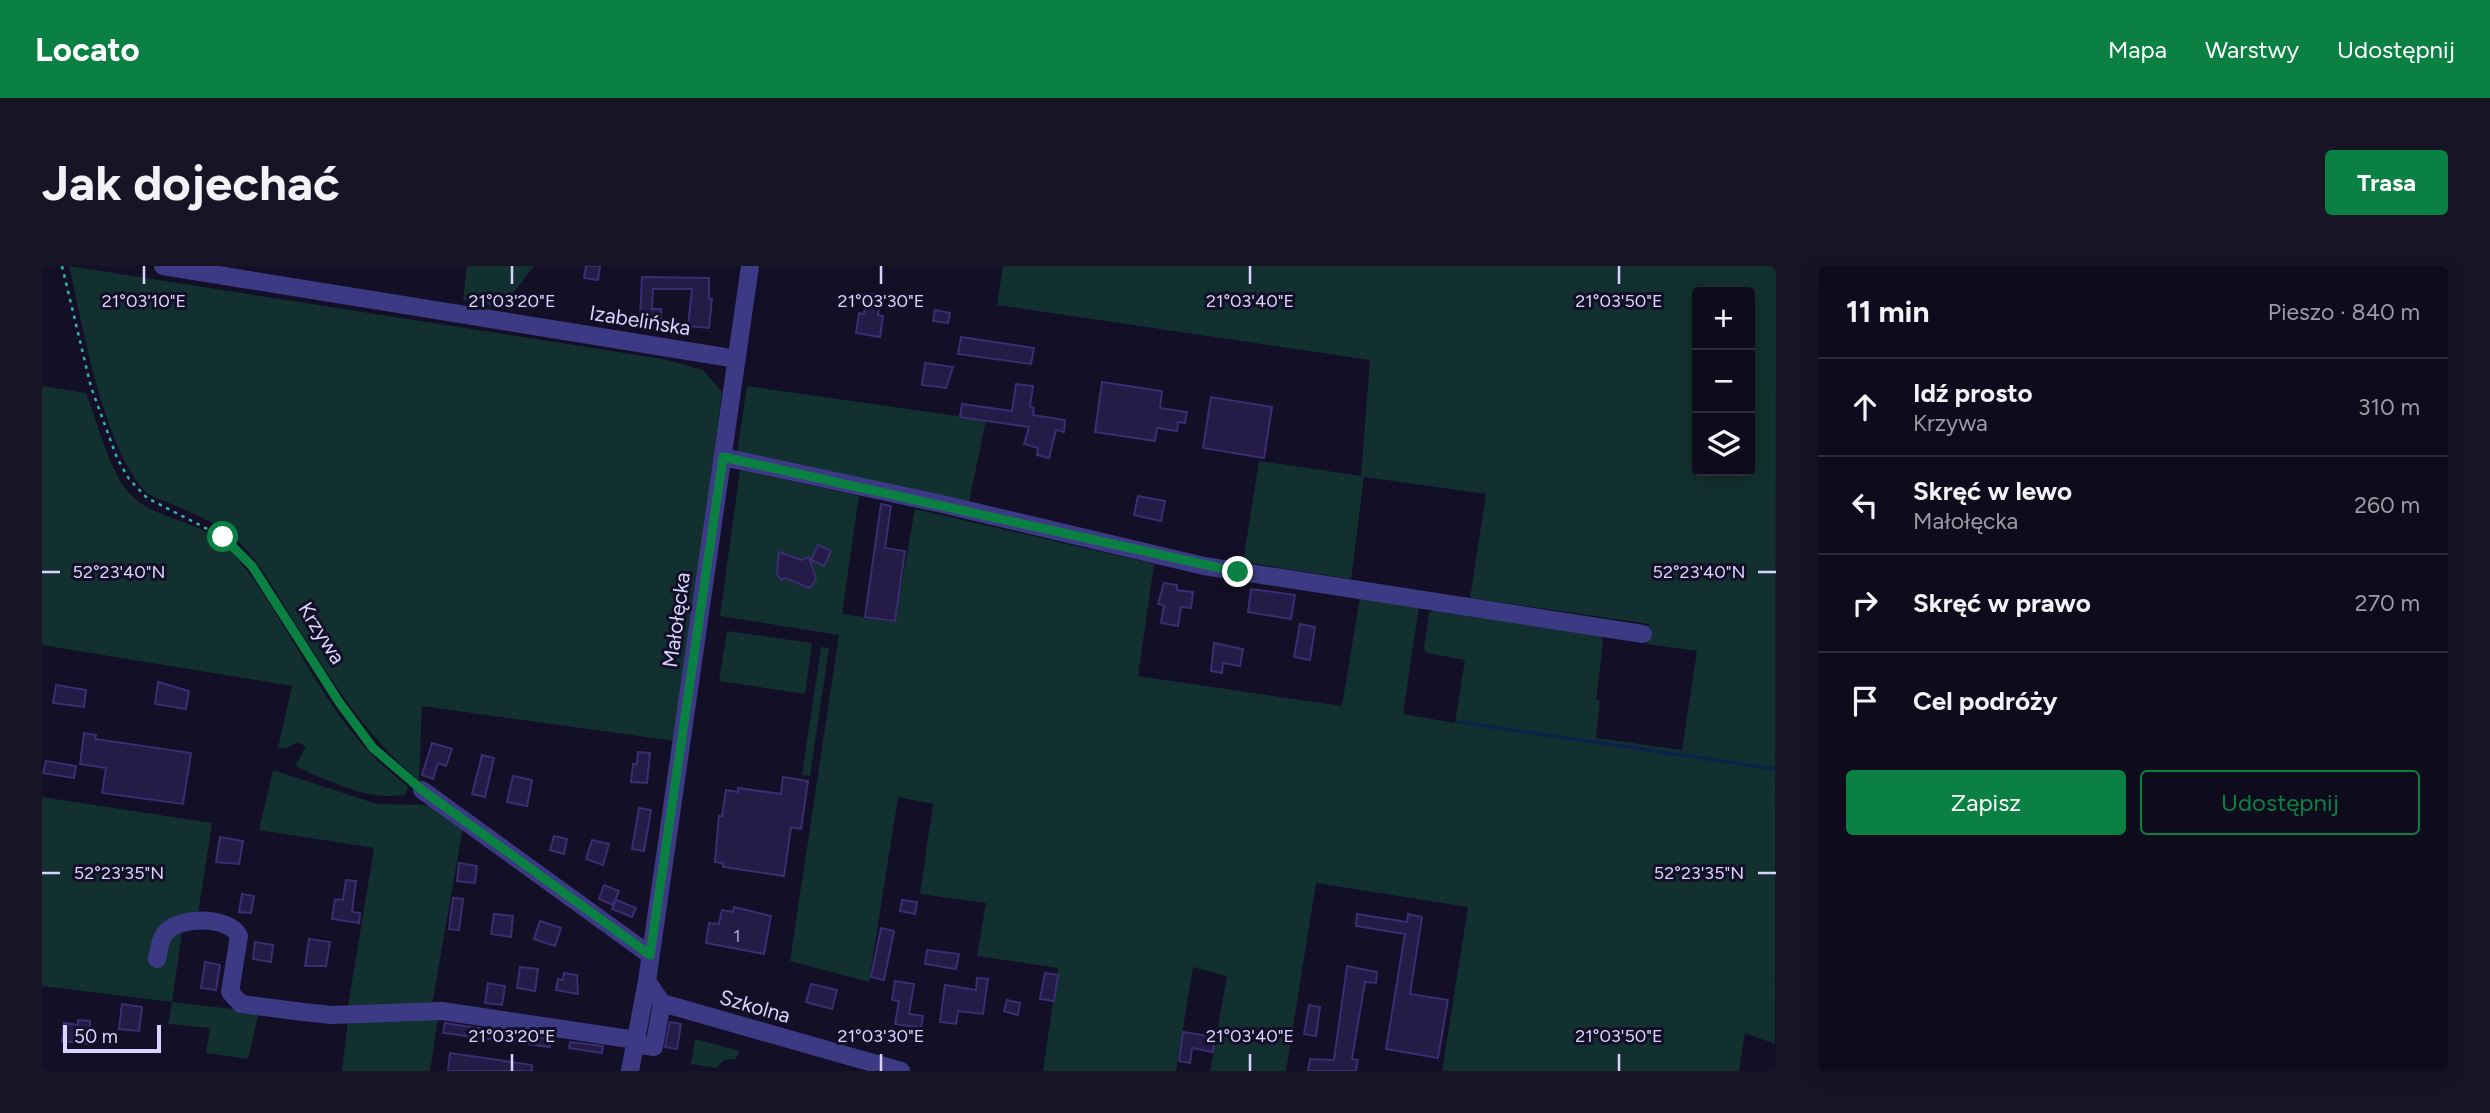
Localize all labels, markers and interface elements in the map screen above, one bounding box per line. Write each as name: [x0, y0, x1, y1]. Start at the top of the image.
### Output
text: Locato: [35, 30, 140, 69]
text: Mapa: [2108, 35, 2167, 64]
text: Warstwy: [2205, 35, 2299, 64]
text: Udostępnij: [2337, 35, 2455, 64]
button: Trasa: [2325, 150, 2448, 215]
text: Jak dojechać: [42, 153, 340, 212]
map controls: [1692, 287, 1755, 476]
button: +: [1692, 287, 1755, 350]
text: 21°03'10"E: [102, 290, 186, 312]
text: 21°03'20"E: [468, 290, 556, 312]
text: 21°03'30"E: [838, 290, 924, 312]
text: 21°03'40"E: [1206, 290, 1294, 312]
text: 21°03'50"E: [1575, 290, 1663, 312]
text: 11 min: [1846, 293, 1930, 330]
text: Pieszo · 840 m: [2268, 298, 2420, 326]
street label: Izabelińska: [588, 300, 692, 340]
button: −: [1692, 350, 1755, 413]
text: Idź prosto: [1913, 377, 2033, 409]
icon: ahead: [1846, 388, 1884, 426]
text: 310 m: [2358, 393, 2420, 421]
text: Krzywa: [1913, 409, 1988, 437]
button: layers: [1692, 413, 1755, 476]
text: Skręć w lewo: [1913, 475, 2072, 507]
icon: left: [1846, 486, 1884, 524]
text: 260 m: [2354, 491, 2420, 519]
text: Małołęcka: [1913, 507, 2018, 535]
route start: [207, 521, 238, 552]
route end: [1222, 556, 1253, 587]
text: 52°23'40"N: [73, 561, 165, 583]
text: 52°23'40"N: [1653, 561, 1745, 583]
street label: Małołęcka: [657, 571, 695, 669]
icon: right: [1846, 584, 1884, 622]
text: Skręć w prawo: [1913, 587, 2091, 619]
text: 270 m: [2355, 589, 2420, 617]
street label: Krzywa: [293, 597, 351, 669]
icon: arrive: [1846, 682, 1884, 720]
text: Cel podróży: [1913, 685, 2057, 717]
button: Zapisz: [1846, 770, 2126, 835]
button: Udostępnij: [2140, 770, 2420, 835]
text: 52°23'35"N: [74, 862, 164, 884]
text: 52°23'35"N: [1654, 862, 1744, 884]
house number: 1: [733, 925, 741, 947]
street label: Szkolna: [717, 984, 793, 1028]
scale bar: [63, 1022, 161, 1054]
text: 50 m: [74, 1025, 118, 1048]
text: 21°03'20"E: [468, 1025, 556, 1047]
text: 21°03'30"E: [838, 1025, 924, 1047]
text: 21°03'40"E: [1206, 1025, 1294, 1047]
text: 21°03'50"E: [1575, 1025, 1663, 1047]

